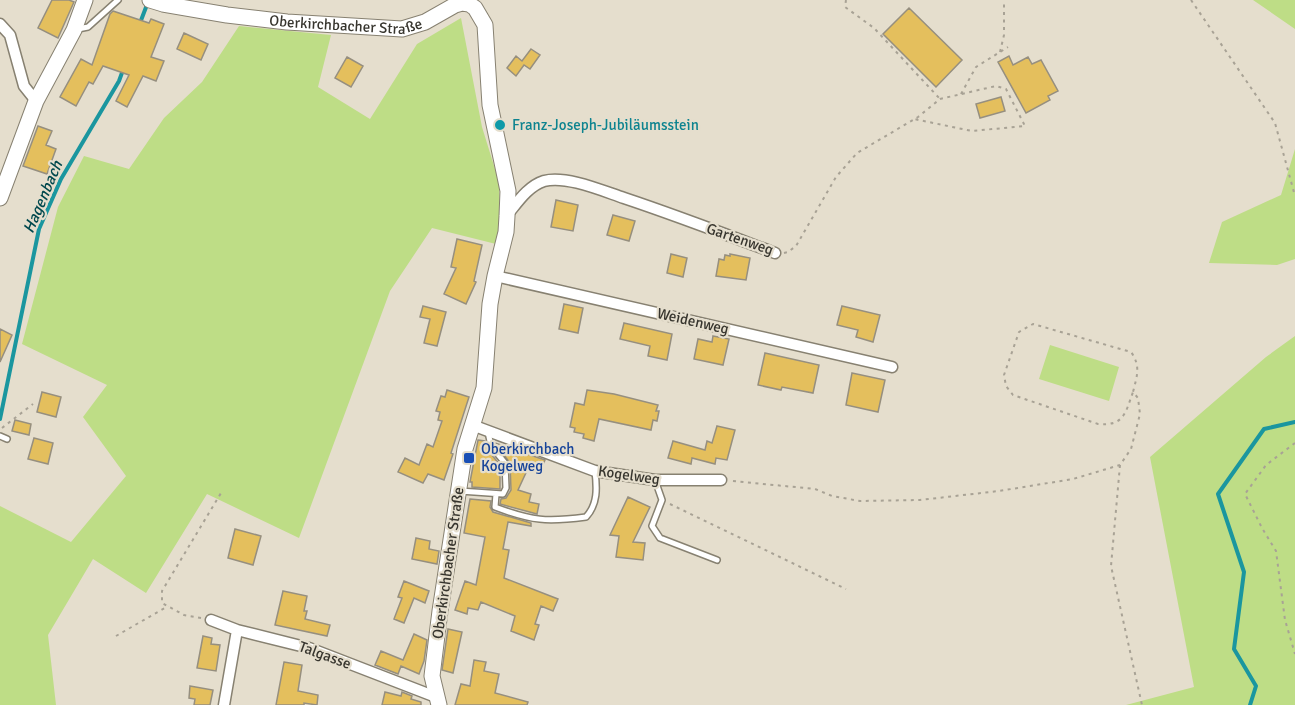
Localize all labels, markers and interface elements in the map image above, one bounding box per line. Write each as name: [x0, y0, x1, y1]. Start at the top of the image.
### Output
street label: Oberkirchbacher Straße: [268, 11, 424, 38]
place label: Franz-Joseph-Jubiläumsstein: [512, 116, 699, 134]
marker: Franz-Joseph-Jubiläumsstein: [493, 118, 507, 132]
water label: Hagenbach: [19, 157, 68, 236]
street label: Gartenweg: [704, 219, 776, 259]
street label: Weidenweg: [655, 304, 731, 338]
place label: Oberkirchbach Kogelweg: [481, 440, 574, 475]
marker: Oberkirchbach Kogelweg: [462, 451, 476, 465]
street label: Kogelweg: [597, 462, 661, 488]
street label: Oberkirchbacher Straße: [428, 486, 468, 640]
street label: Talgasse: [296, 637, 354, 673]

